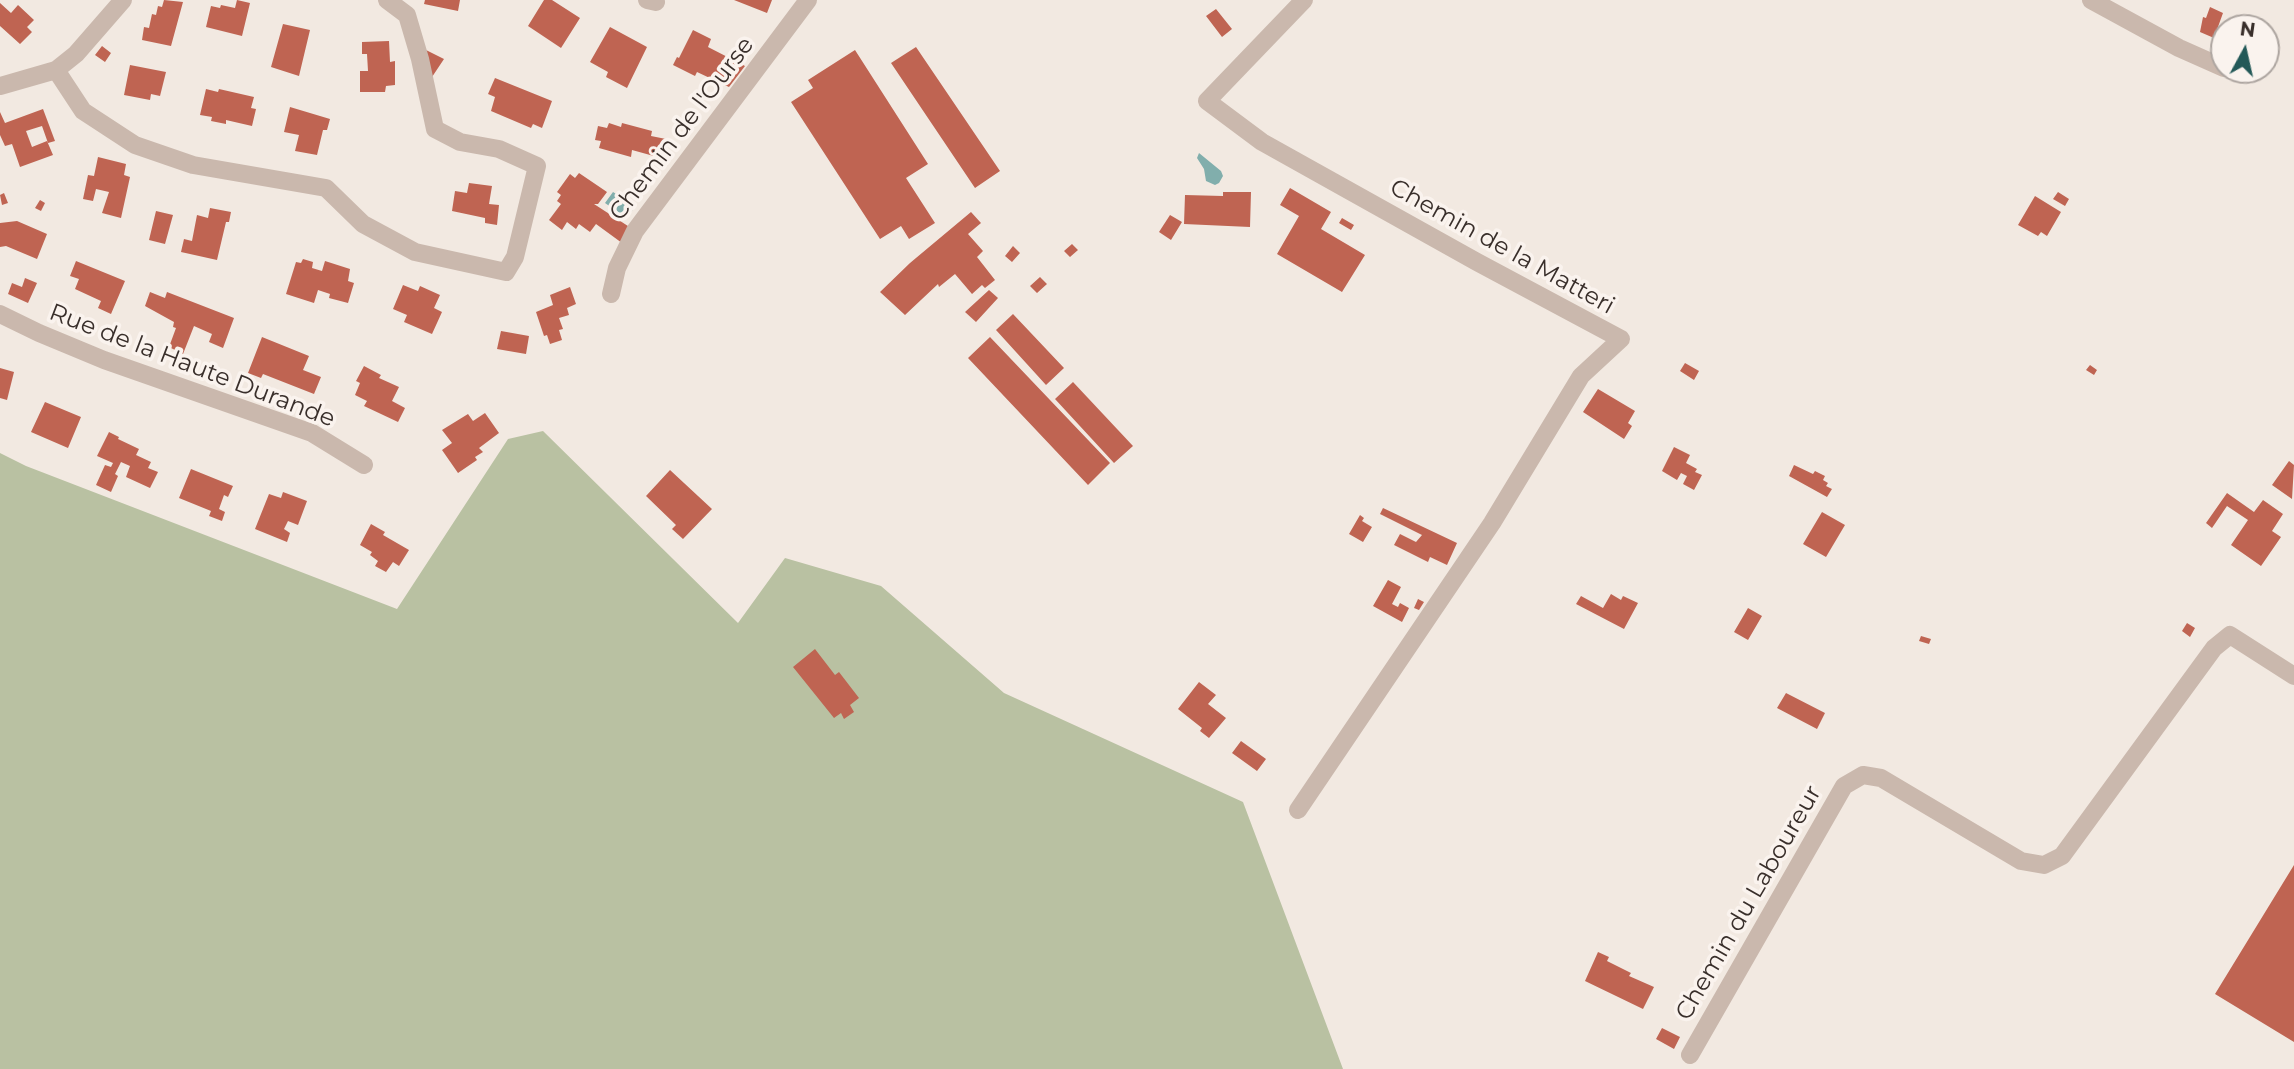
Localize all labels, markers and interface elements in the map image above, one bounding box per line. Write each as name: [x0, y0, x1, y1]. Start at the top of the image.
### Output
north arrow: [2210, 14, 2280, 84]
text: N: [2239, 17, 2257, 42]
street label: Chemin de l'Ourse: [604, 32, 760, 226]
street label: Chemin de la Matteri: [1385, 173, 1619, 321]
street label: Rue de la Haute Durande: [45, 298, 339, 434]
street label: Chemin du Laboureur: [1670, 781, 1828, 1025]

